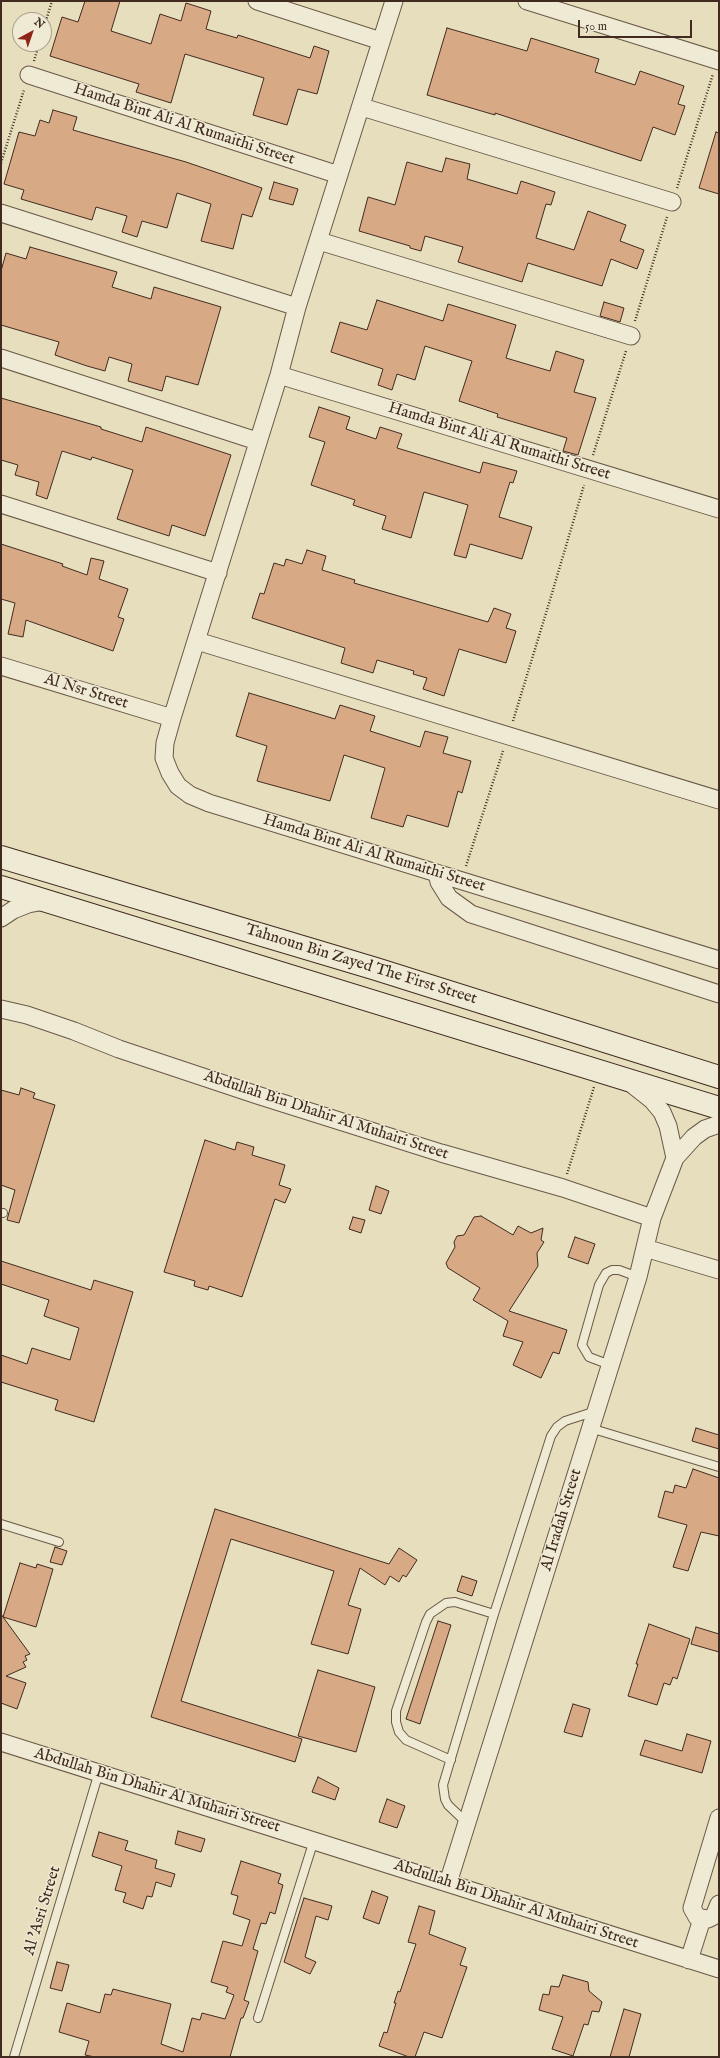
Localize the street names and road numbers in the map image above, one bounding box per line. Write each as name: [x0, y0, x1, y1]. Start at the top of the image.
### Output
street label: Hamda Bint Ali Al Rumaithi Street: [71, 80, 297, 170]
street label: Hamda Bint Ali Al Rumaithi Street: [386, 399, 612, 485]
street label: Al Nsr Street: [42, 670, 130, 714]
street label: Hamda Bint Ali Al Rumaithi Street: [261, 811, 487, 897]
street label: Tahnoun Bin Zayed The First Street: [243, 921, 479, 1009]
street label: Abdullah Bin Dhahir Al Muhairi Street: [201, 1067, 451, 1165]
street label: Al Iradah Street: [537, 1467, 587, 1573]
street label: Abdullah Bin Dhahir Al Muhairi Street: [32, 1744, 282, 1838]
street label: Abdullah Bin Dhahir Al Muhairi Street: [391, 1856, 641, 1954]
street label: Al 'Asri Street: [20, 1864, 66, 1958]

